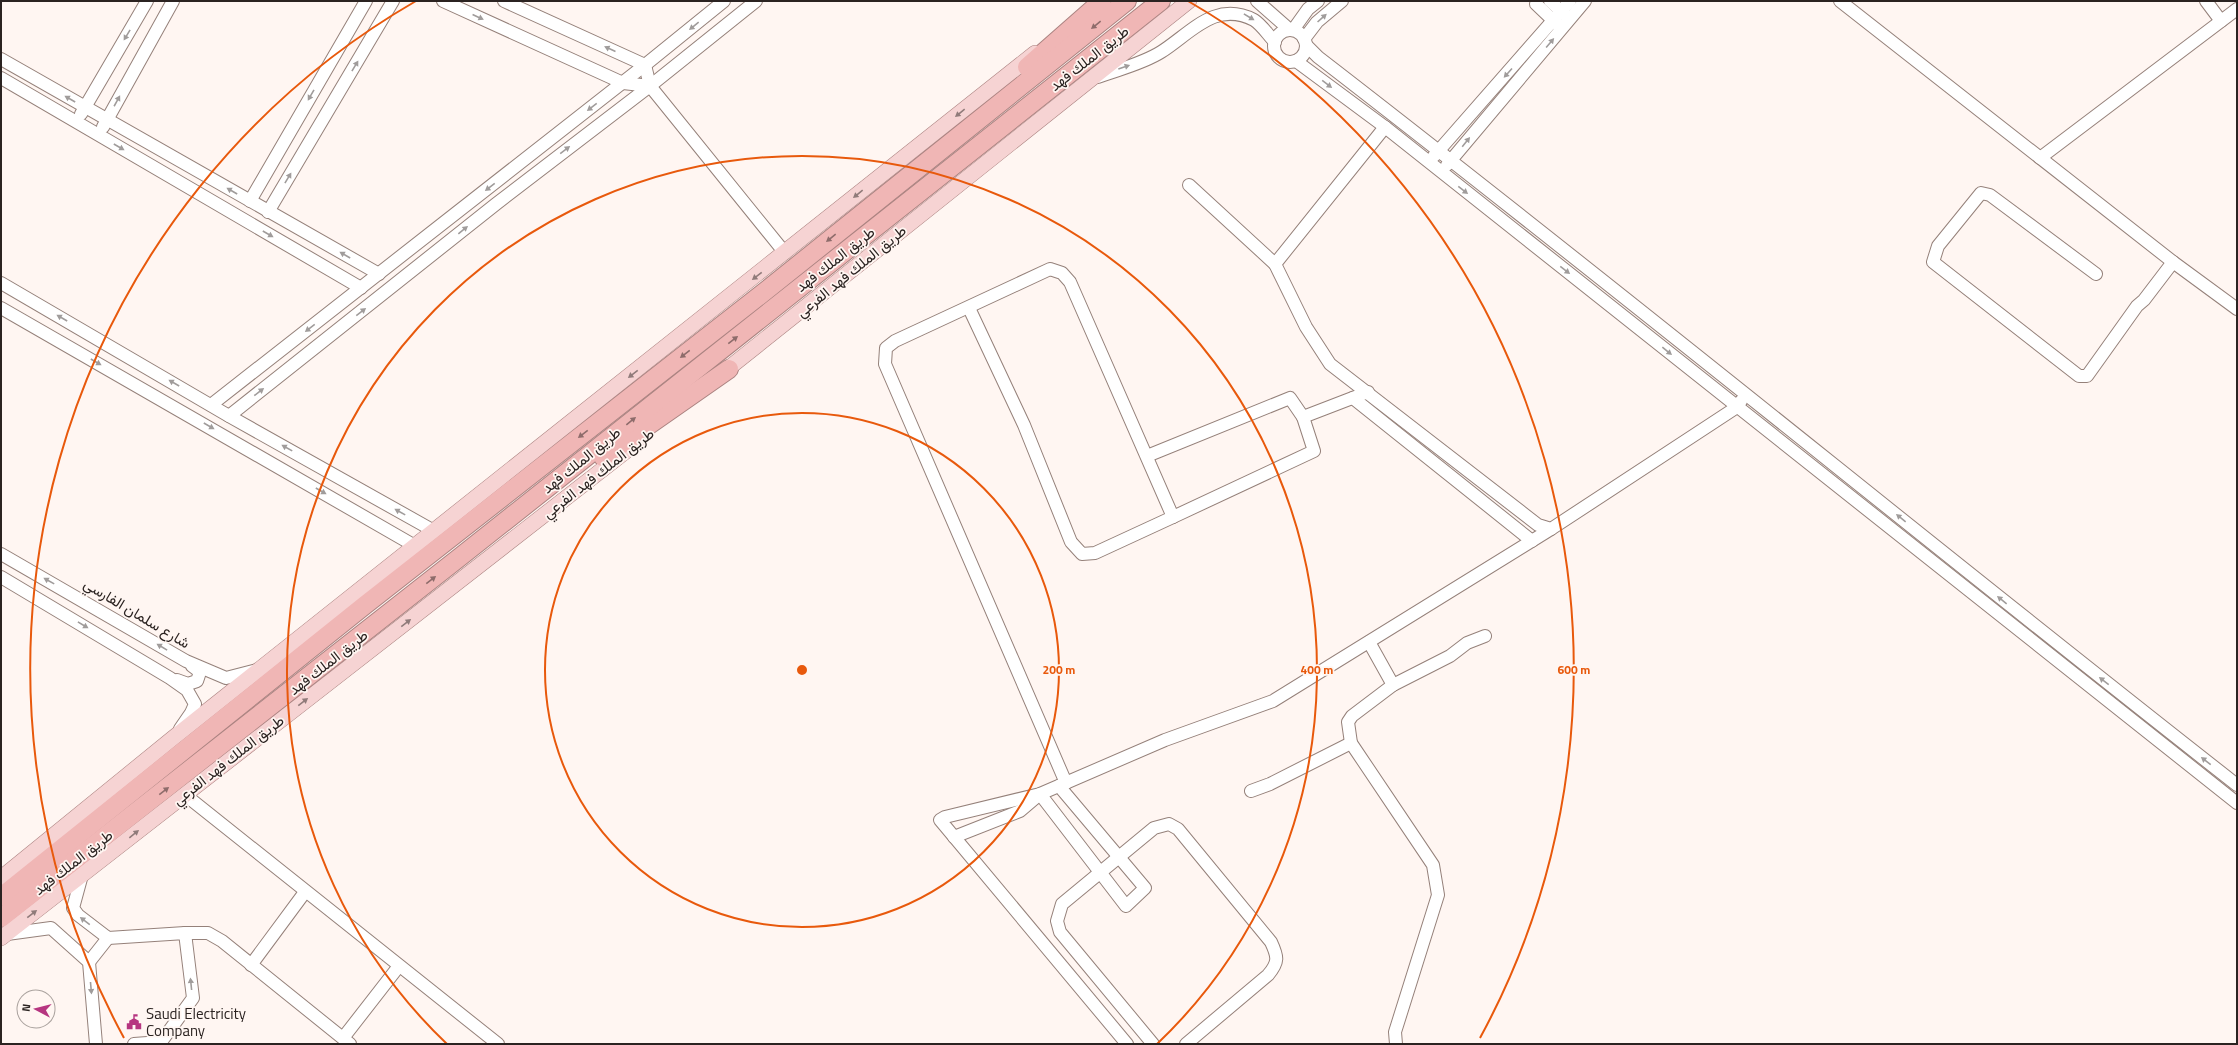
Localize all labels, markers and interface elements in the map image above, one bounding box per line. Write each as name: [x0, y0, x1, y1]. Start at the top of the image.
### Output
one-way arrow: [1243, 13, 1255, 20]
one-way arrow: [473, 14, 484, 20]
one-way arrow: [1316, 14, 1327, 23]
street label: طريق الملك فهد: [1044, 19, 1134, 96]
one-way arrow: [688, 21, 699, 30]
one-way arrow: [1091, 21, 1102, 30]
one-way arrow: [124, 29, 131, 41]
one-way arrow: [1545, 37, 1554, 48]
one-way arrow: [604, 46, 616, 52]
one-way arrow: [351, 60, 358, 72]
one-way arrow: [1119, 64, 1131, 70]
one-way arrow: [1503, 68, 1513, 78]
one-way arrow: [1322, 80, 1333, 88]
one-way arrow: [308, 89, 315, 101]
one-way arrow: [64, 95, 76, 102]
one-way arrow: [114, 95, 121, 107]
one-way arrow: [587, 103, 598, 111]
one-way arrow: [954, 109, 965, 117]
one-way arrow: [1462, 137, 1471, 148]
one-way arrow: [113, 144, 125, 151]
one-way arrow: [560, 146, 571, 154]
one-way arrow: [285, 172, 292, 184]
one-way arrow: [484, 183, 495, 192]
one-way arrow: [1458, 185, 1469, 194]
one-way arrow: [226, 187, 238, 194]
one-way arrow: [853, 190, 864, 199]
street label: طريق الملك فهد الفرعي: [791, 219, 913, 324]
street label: طريق الملك فهد: [790, 220, 880, 297]
one-way arrow: [457, 226, 468, 234]
one-way arrow: [262, 230, 274, 237]
one-way arrow: [826, 234, 837, 243]
one-way arrow: [339, 252, 351, 259]
one-way arrow: [1560, 266, 1571, 275]
one-way arrow: [751, 271, 762, 280]
one-way arrow: [356, 307, 367, 316]
one-way arrow: [56, 314, 68, 321]
one-way arrow: [305, 323, 316, 332]
one-way arrow: [727, 335, 738, 344]
one-way arrow: [1661, 347, 1672, 356]
one-way arrow: [680, 350, 691, 358]
one-way arrow: [90, 358, 102, 365]
one-way arrow: [627, 369, 638, 378]
one-way arrow: [168, 379, 180, 386]
one-way arrow: [254, 388, 265, 396]
one-way arrow: [626, 416, 637, 425]
street label: طريق الملك فهد: [537, 421, 626, 499]
one-way arrow: [203, 422, 215, 429]
street label: طريق الملك فهد الفرعي: [537, 422, 660, 526]
one-way arrow: [578, 430, 589, 438]
one-way arrow: [281, 445, 292, 452]
one-way arrow: [315, 488, 327, 495]
one-way arrow: [394, 508, 406, 515]
one-way arrow: [1896, 514, 1906, 522]
street label: شارع سلمان الفارسي: [78, 572, 195, 656]
one-way arrow: [425, 576, 436, 585]
one-way arrow: [44, 578, 55, 585]
one-way arrow: [1997, 595, 2008, 604]
one-way arrow: [400, 619, 411, 627]
one-way arrow: [77, 622, 89, 629]
street label: طريق الملك فهد: [283, 623, 373, 700]
one-way arrow: [156, 643, 168, 650]
text: 200 m: [1043, 660, 1075, 679]
text: 400 m: [1301, 660, 1333, 679]
text: 600 m: [1558, 660, 1590, 679]
centre of rings: [795, 663, 809, 677]
one-way arrow: [2098, 676, 2109, 685]
one-way arrow: [297, 698, 308, 707]
street label: طريق الملك فهد الفرعي: [167, 709, 290, 813]
one-way arrow: [2201, 756, 2212, 765]
one-way arrow: [158, 786, 169, 795]
street label: طريق الملك فهد: [28, 823, 118, 900]
one-way arrow: [129, 830, 140, 838]
one-way arrow: [26, 910, 37, 918]
one-way arrow: [80, 917, 91, 925]
one-way arrow: [188, 978, 194, 990]
one-way arrow: [87, 982, 94, 994]
north arrow: [16, 989, 56, 1029]
place label: Saudi Electricity Company: [146, 1002, 246, 1042]
text: N: [18, 1003, 34, 1013]
public building icon: Saudi Electricity Company: [125, 1013, 143, 1031]

